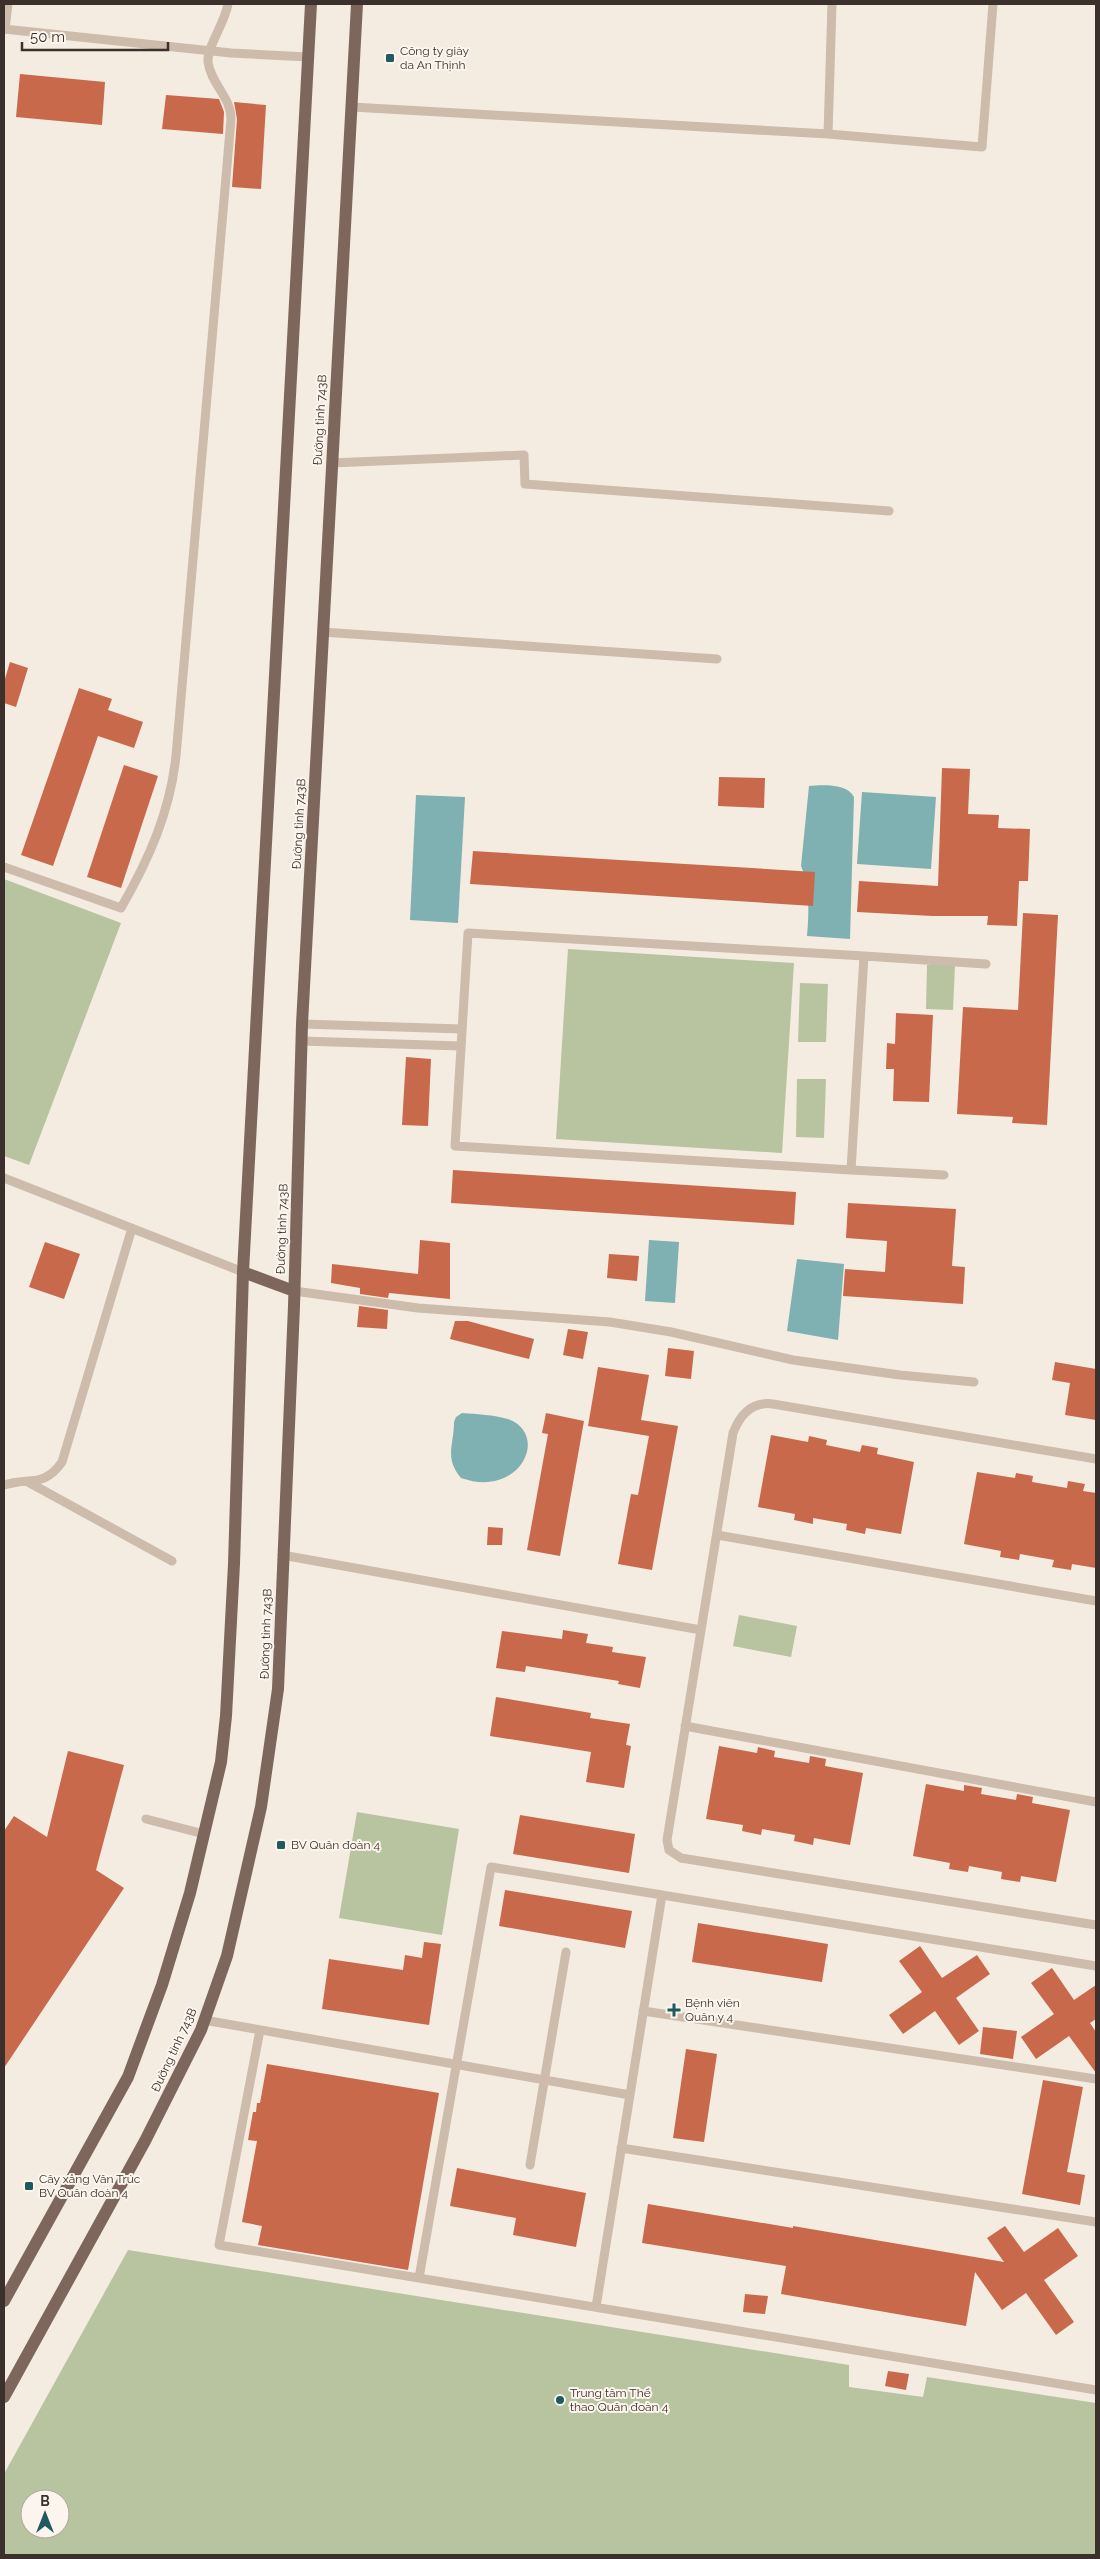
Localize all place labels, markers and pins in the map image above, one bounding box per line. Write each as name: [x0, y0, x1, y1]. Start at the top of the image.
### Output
place label: Công ty giày da An Thịnh: [400, 44, 469, 72]
marker: Công ty giày da An Thịnh: [384, 52, 396, 64]
place label: BV Quân đoàn 4: [291, 1838, 380, 1852]
marker: BV Quân đoàn 4: [275, 1839, 287, 1851]
place label: Bệnh viên Quân y 4: [685, 1996, 740, 2024]
marker: Bệnh viên Quân y 4: [667, 2003, 681, 2017]
place label: Cây xăng Vân Trúc BV Quân đoàn 4: [39, 2172, 141, 2200]
marker: Cây xăng Vân Trúc BV Quân đoàn 4: [23, 2180, 35, 2192]
place label: Trung tâm Thể thao Quân đoàn 4: [570, 2386, 669, 2414]
marker: Trung tâm Thể thao Quân đoàn 4: [554, 2394, 566, 2406]

